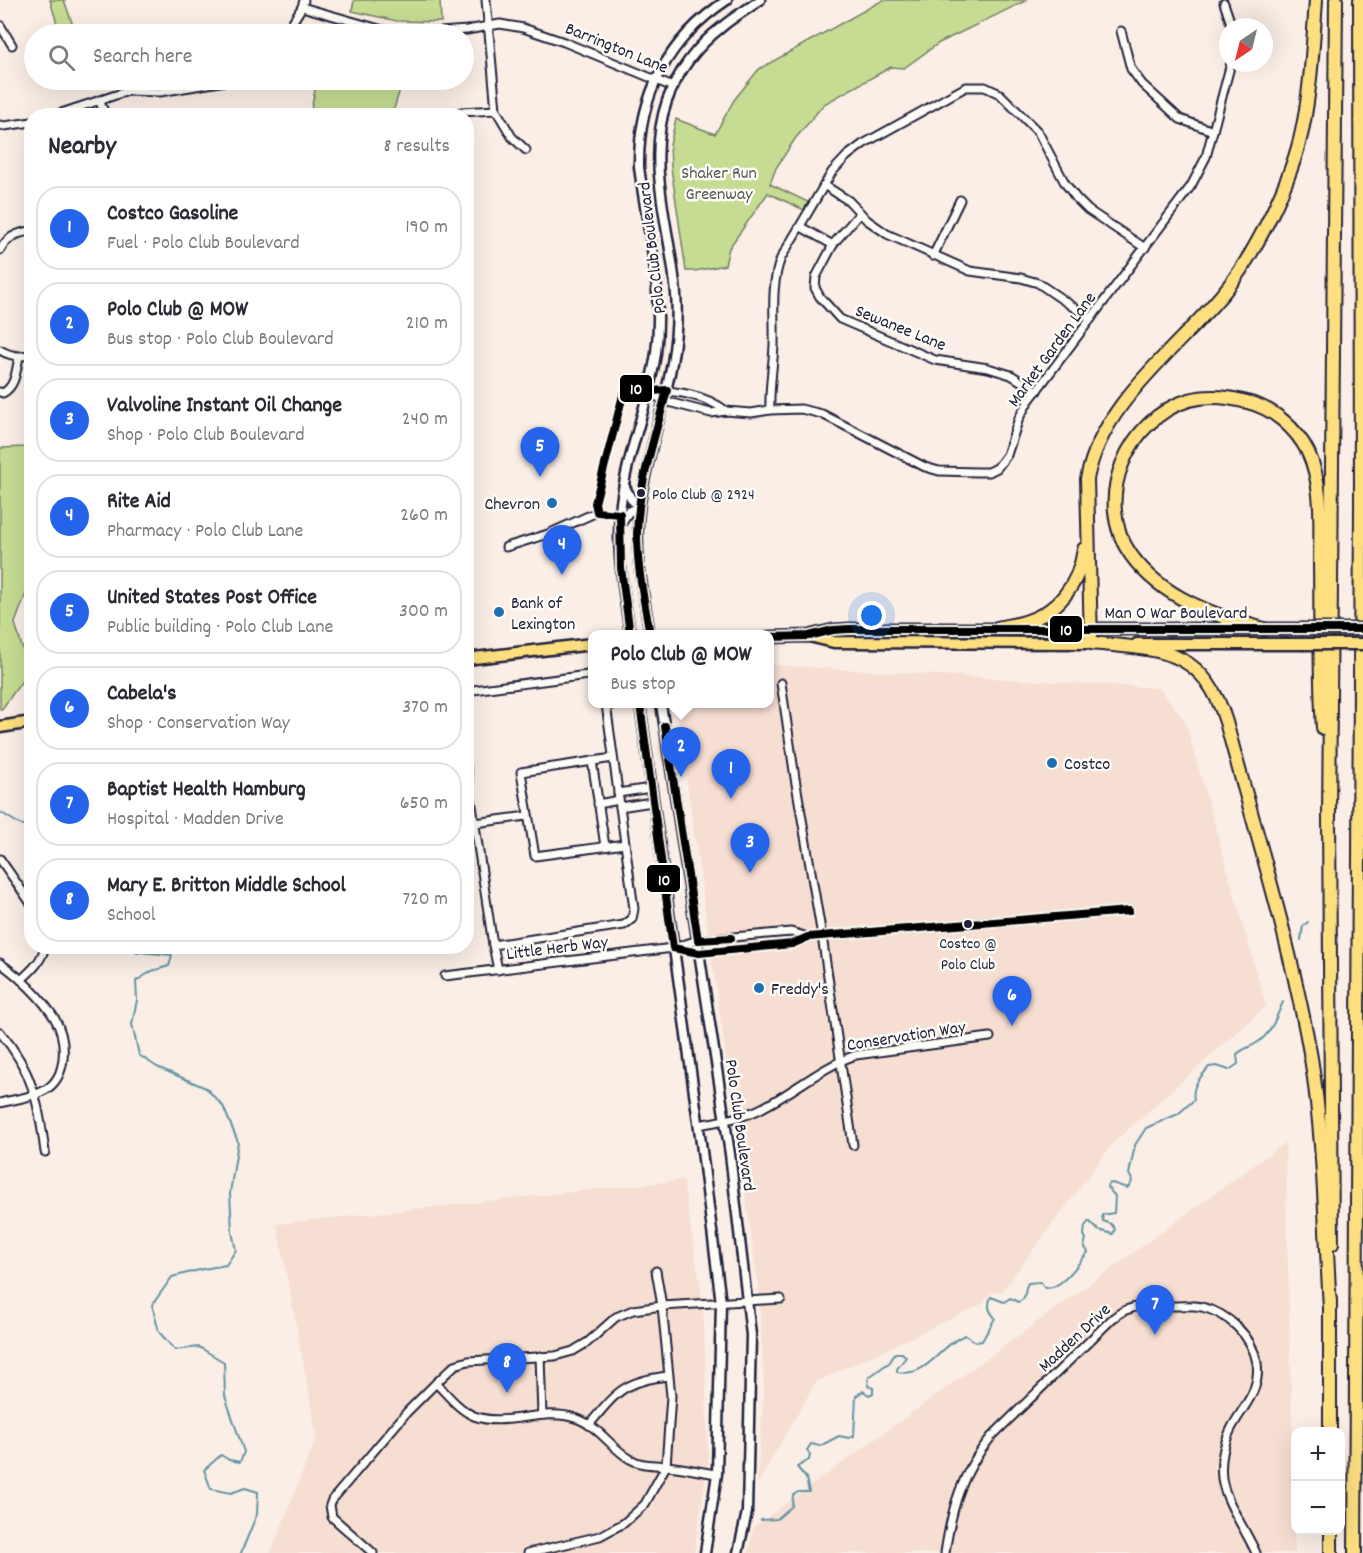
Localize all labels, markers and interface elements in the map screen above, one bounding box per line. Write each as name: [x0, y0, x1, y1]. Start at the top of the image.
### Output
street label: Barrington Lane: [561, 17, 671, 81]
north arrow: [1219, 18, 1273, 72]
search box: [24, 24, 474, 90]
icon: search: [45, 41, 78, 74]
text: Search here: [93, 42, 192, 73]
text: Nearby: [48, 129, 116, 166]
text: 8 results: [384, 133, 450, 161]
park label: Shaker Run Greenway: [681, 162, 757, 208]
street label: Polo Club Boulevard: [633, 180, 674, 315]
text: Costco Gasoline: [107, 199, 238, 230]
text: 1: [67, 214, 72, 242]
text: 190 m: [405, 214, 448, 242]
text: Fuel · Polo Club Boulevard: [107, 230, 300, 258]
street label: Market Garden Lane: [1003, 288, 1103, 413]
text: Polo Club @ MOW: [107, 295, 248, 326]
street label: Sewanee Lane: [851, 300, 949, 359]
text: 2: [65, 310, 74, 338]
text: 210 m: [406, 310, 448, 338]
text: Bus stop · Polo Club Boulevard: [107, 326, 334, 354]
line badge: 10: [619, 374, 653, 403]
text: 10: [630, 379, 642, 402]
text: Valvoline Instant Oil Change: [107, 391, 342, 422]
text: 3: [65, 406, 74, 434]
text: 240 m: [402, 406, 448, 434]
text: Shop · Polo Club Boulevard: [107, 422, 305, 450]
pin: 5: [520, 428, 560, 477]
place label: Polo Club @ 2924: [652, 484, 755, 507]
text: Rite Aid: [107, 487, 171, 518]
marker: Polo Club @ 2924: [635, 487, 647, 499]
place label: Chevron: [484, 493, 540, 518]
marker: Chevron: [545, 496, 559, 510]
text: 4: [65, 502, 74, 530]
text: 260 m: [400, 502, 448, 530]
text: Pharmacy · Polo Club Lane: [107, 518, 303, 546]
pin: 4: [542, 526, 582, 575]
text: United States Post Office: [107, 583, 317, 614]
place label: Bank of Lexington: [511, 592, 575, 638]
text: 5: [65, 598, 74, 626]
text: 300 m: [399, 598, 448, 626]
your location: [857, 601, 886, 630]
street label: Man O War Boulevard: [1104, 602, 1248, 627]
marker: Bank of Lexington: [492, 605, 506, 619]
text: Public building · Polo Club Lane: [107, 614, 333, 642]
line badge: 10: [1049, 615, 1083, 643]
text: 10: [1060, 620, 1072, 643]
popup: [588, 630, 774, 708]
text: Polo Club @ MOW: [611, 640, 751, 671]
text: Bus stop: [611, 671, 676, 699]
text: Cabela's: [107, 679, 177, 710]
text: 6: [65, 694, 74, 722]
text: 370 m: [402, 694, 448, 722]
text: Shop · Conservation Way: [107, 710, 290, 738]
pin: 2: [662, 728, 700, 777]
pin: 1: [712, 750, 750, 799]
place label: Costco: [1064, 753, 1110, 778]
marker: Costco: [1045, 756, 1059, 770]
text: Baptist Health Hamburg: [107, 775, 306, 806]
text: 7: [66, 790, 73, 818]
text: 650 m: [400, 790, 448, 818]
text: Hospital · Madden Drive: [107, 806, 284, 834]
pin: 3: [730, 824, 770, 873]
line badge: 10: [646, 864, 681, 893]
text: 10: [658, 870, 670, 893]
text: Mary E. Britton Middle School: [107, 871, 346, 902]
text: 8: [65, 886, 74, 914]
text: 720 m: [402, 886, 448, 914]
text: School: [107, 902, 156, 930]
marker: Costco @ Polo Club: [962, 918, 974, 930]
street label: Little Herb Way: [505, 931, 610, 968]
place label: Costco @ Polo Club: [939, 933, 997, 977]
pin: 6: [992, 976, 1032, 1026]
place label: Freddy's: [771, 978, 829, 1003]
marker: Freddy's: [752, 981, 766, 995]
street label: Conservation Way: [845, 1016, 968, 1059]
street label: Polo Club Boulevard: [717, 1058, 760, 1193]
pin: 7: [1136, 1286, 1174, 1335]
street label: Madden Drive: [1034, 1299, 1118, 1379]
pin: 8: [488, 1344, 526, 1393]
map controls: [1291, 1427, 1345, 1535]
button: +: [1291, 1427, 1345, 1481]
button: −: [1291, 1481, 1345, 1535]

